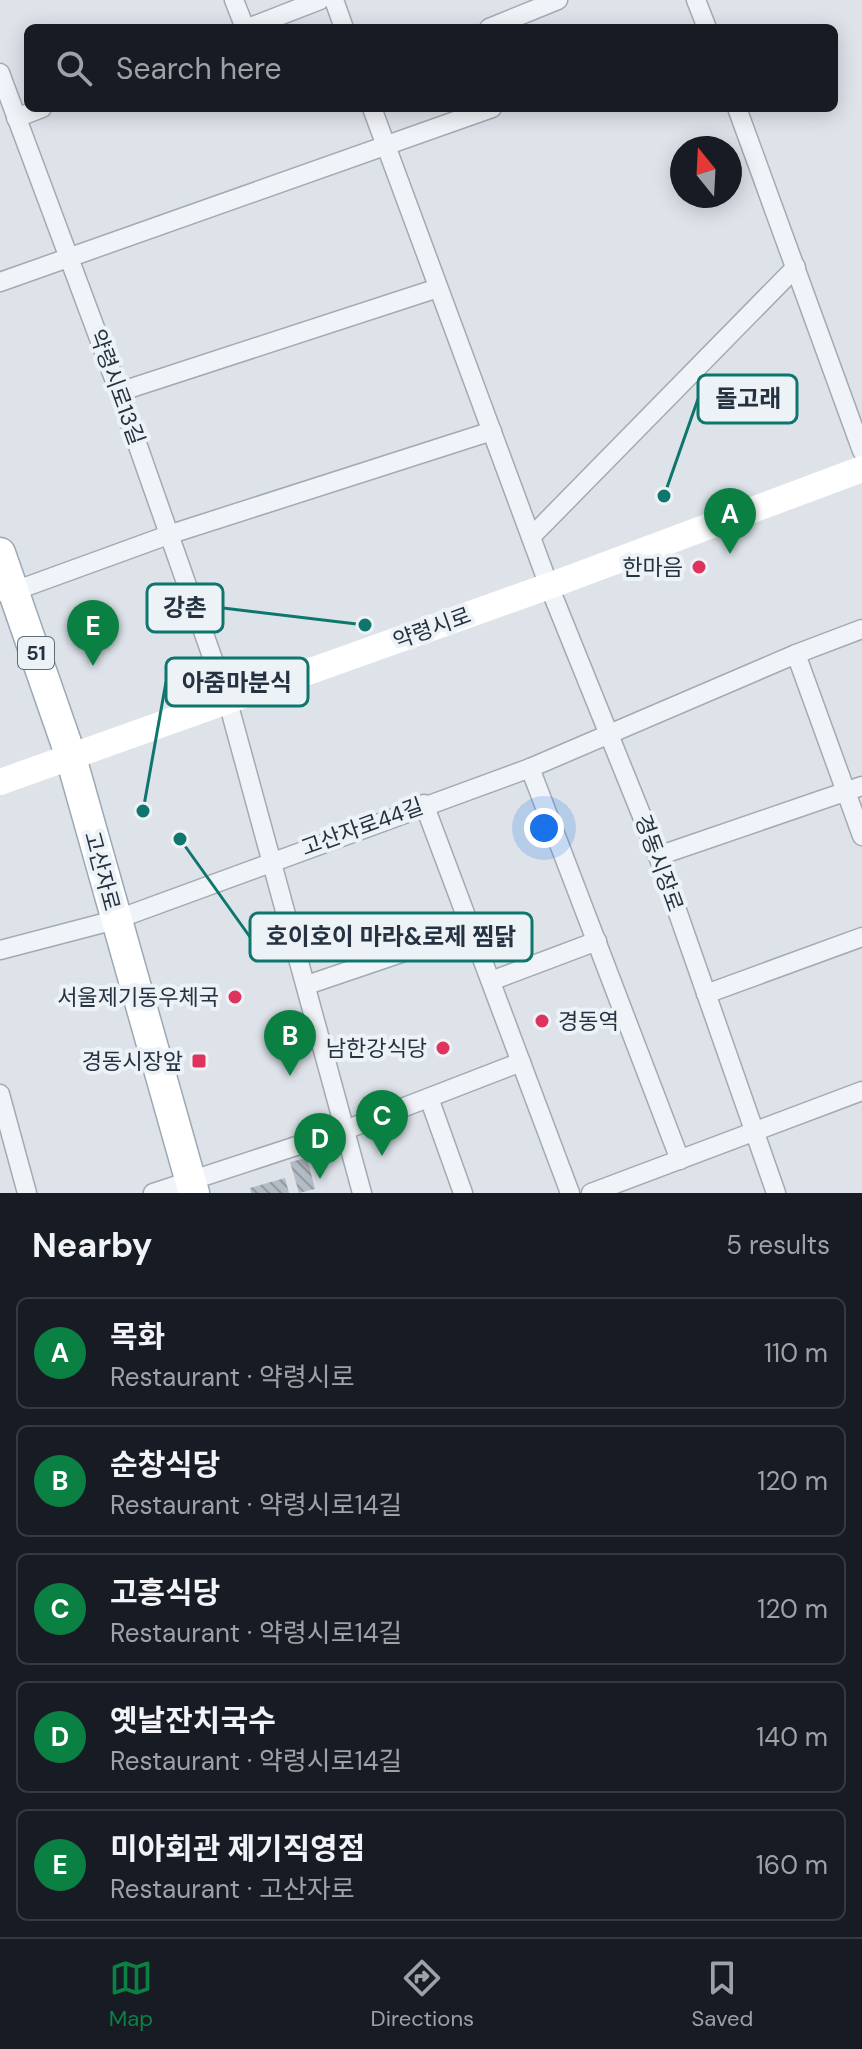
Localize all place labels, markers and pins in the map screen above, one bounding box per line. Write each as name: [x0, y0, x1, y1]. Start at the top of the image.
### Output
callout: 돌고래: [698, 375, 797, 423]
pin: A: [704, 488, 756, 554]
place label: 한마음: [622, 553, 683, 582]
marker: 한마음: [690, 558, 708, 576]
callout: 강촌: [147, 584, 223, 632]
pin: E: [67, 600, 119, 666]
callout: 아줌마분식: [166, 658, 308, 706]
callout: 호이호이 마라&로제 찜닭: [250, 913, 532, 961]
place label: 서울제기동우체국: [57, 983, 219, 1012]
marker: 서울제기동우체국: [226, 988, 244, 1006]
place label: 경동역: [558, 1007, 619, 1036]
pin: B: [264, 1010, 316, 1076]
marker: 경동역: [533, 1012, 551, 1030]
place label: 남한강식당: [326, 1034, 427, 1063]
marker: 남한강식당: [434, 1039, 452, 1057]
place label: 경동시장앞: [82, 1047, 183, 1076]
marker: 경동시장앞: [190, 1052, 208, 1070]
pin: C: [356, 1090, 408, 1156]
pin: D: [294, 1113, 346, 1179]

